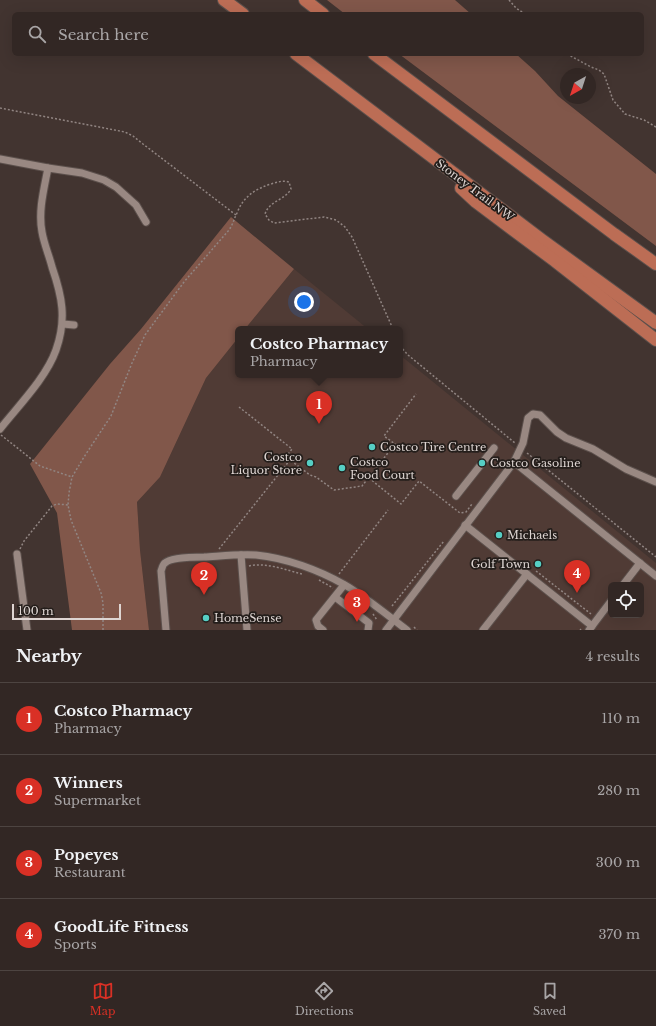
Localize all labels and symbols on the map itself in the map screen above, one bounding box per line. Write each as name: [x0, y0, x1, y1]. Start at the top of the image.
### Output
north arrow: [560, 68, 596, 104]
street label: Stoney Trail NW: [433, 156, 518, 225]
your location: [294, 292, 314, 312]
pin: 1: [306, 391, 332, 424]
place label: Costco Tire Centre: [380, 440, 486, 454]
marker: Costco Tire Centre: [367, 442, 377, 452]
place label: Costco Liquor Store: [231, 450, 302, 477]
place label: Costco Food Court: [350, 455, 416, 482]
place label: Costco Gasoline: [490, 456, 580, 470]
marker: Costco Liquor Store: [305, 458, 315, 468]
marker: Costco Gasoline: [477, 458, 487, 468]
marker: Costco Food Court: [337, 463, 347, 473]
place label: Michaels: [507, 528, 557, 542]
marker: Michaels: [494, 530, 504, 540]
place label: Golf Town: [471, 557, 530, 571]
marker: Golf Town: [533, 559, 543, 569]
pin: 4: [564, 560, 590, 593]
pin: 2: [191, 562, 217, 595]
pin: 3: [344, 589, 370, 622]
scale bar: [12, 602, 121, 621]
place label: HomeSense: [214, 611, 281, 625]
marker: HomeSense: [201, 613, 211, 623]

